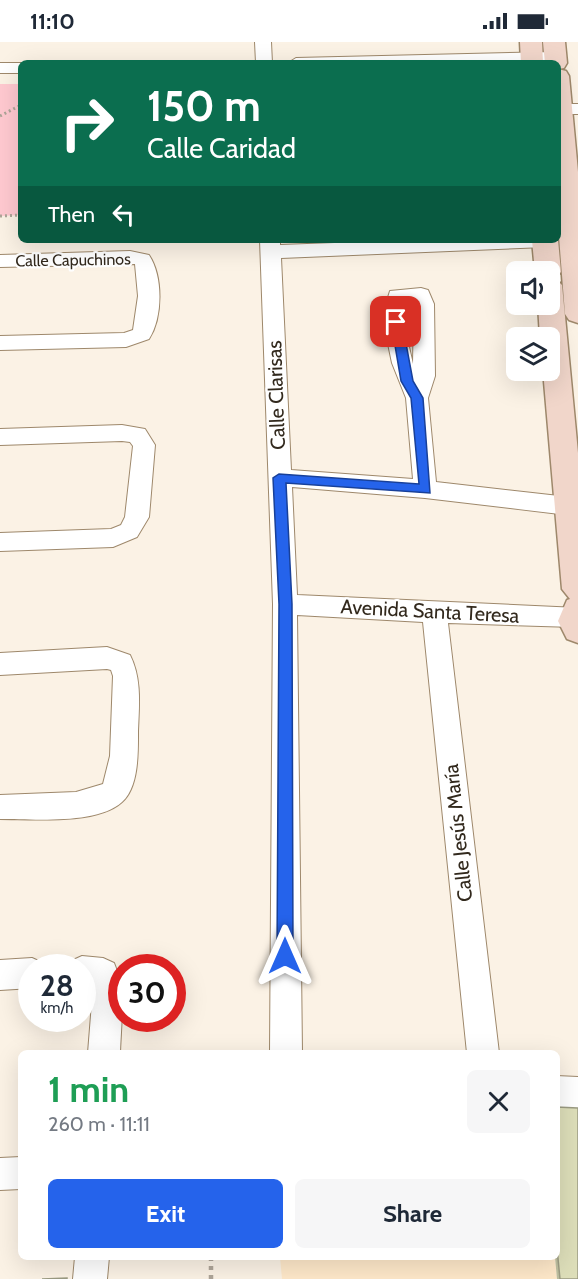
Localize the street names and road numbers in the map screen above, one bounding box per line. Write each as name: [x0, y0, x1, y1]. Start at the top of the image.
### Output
street label: Calle Capuchinos: [15, 249, 131, 271]
street label: Calle Clarisas: [262, 340, 290, 450]
street label: Avenida Santa Teresa: [340, 594, 520, 628]
street label: Calle Jesús María: [439, 762, 477, 903]

